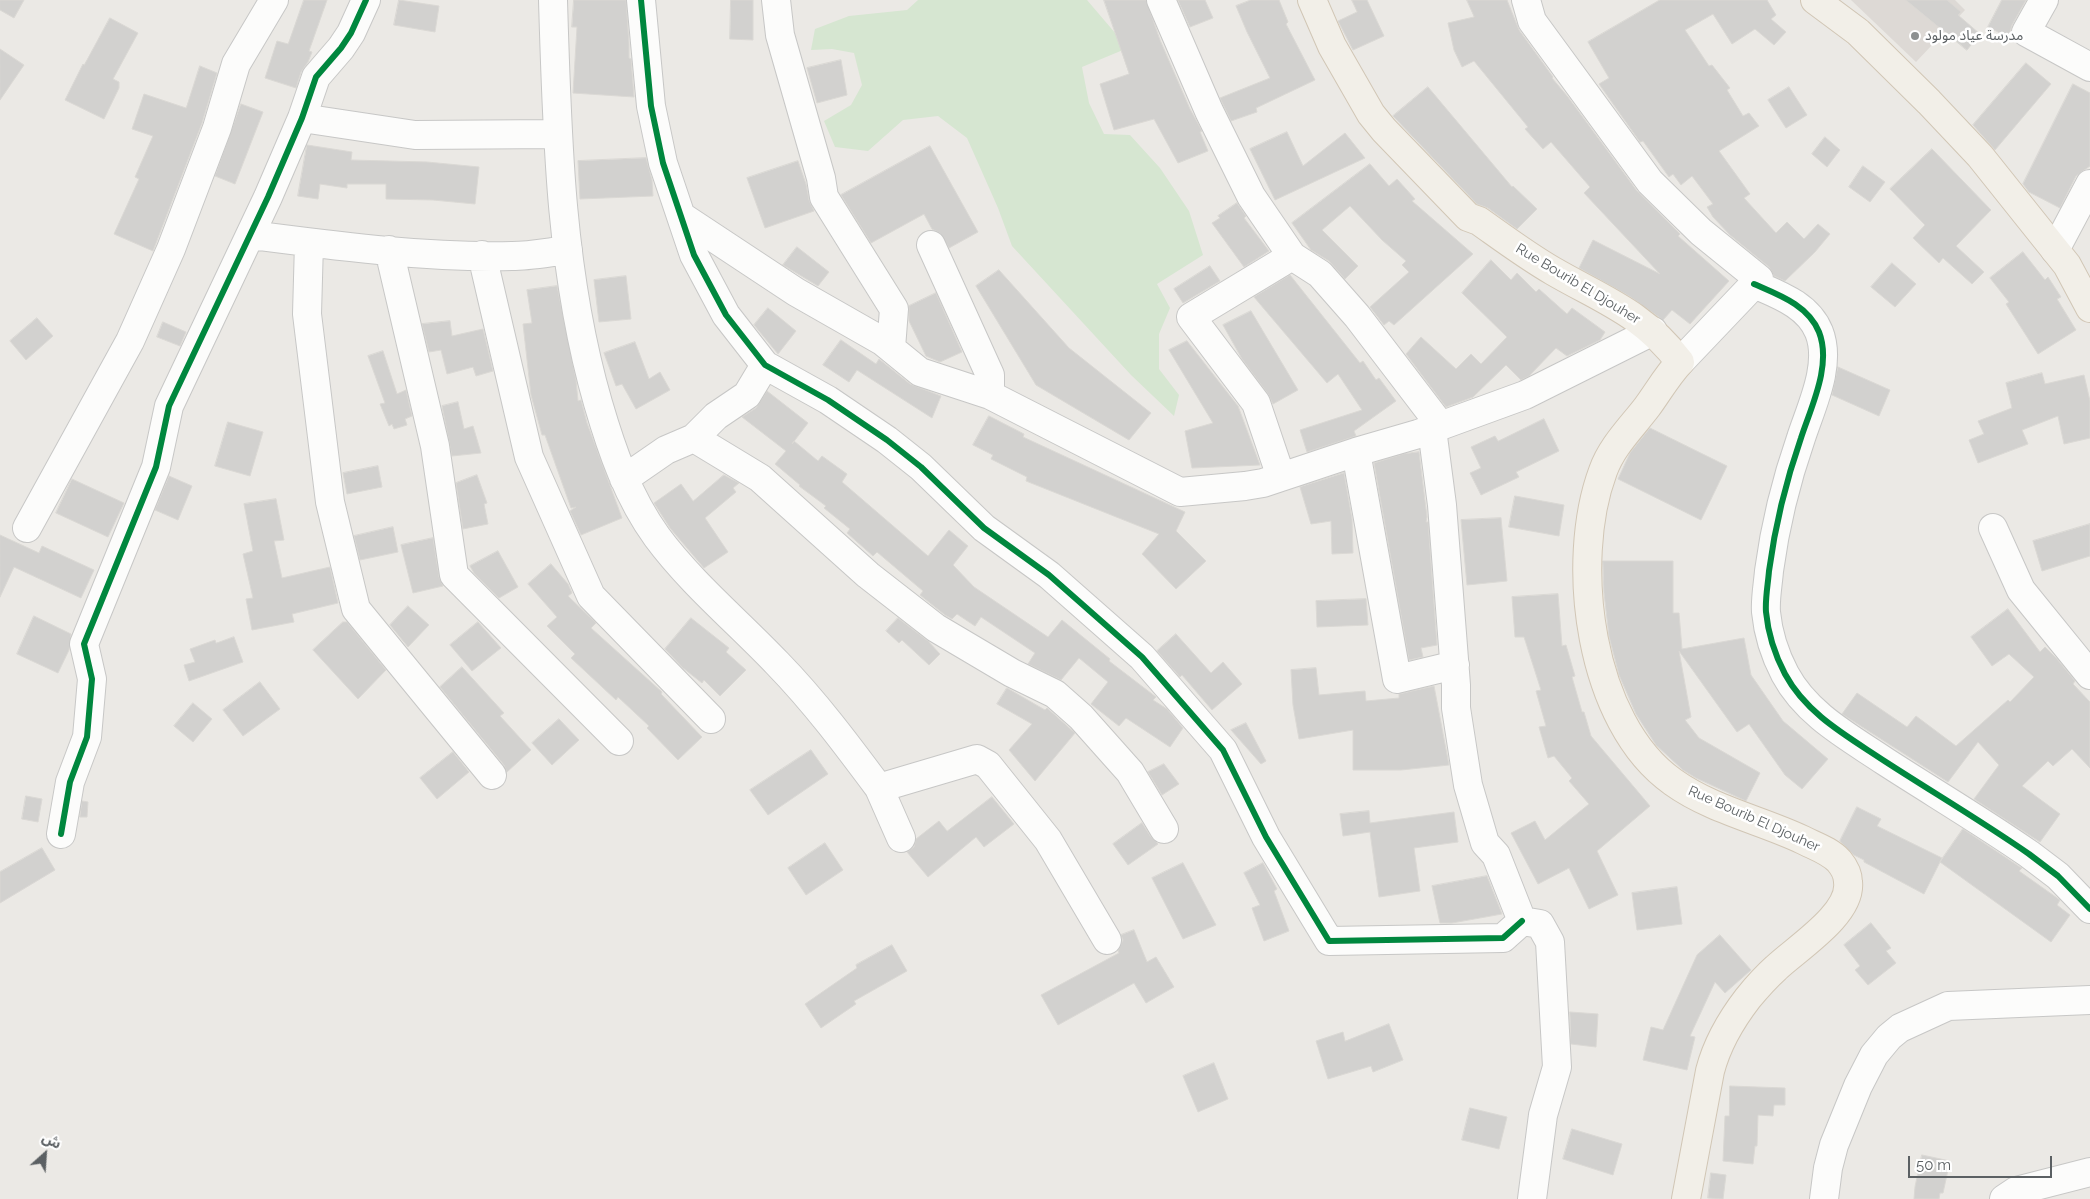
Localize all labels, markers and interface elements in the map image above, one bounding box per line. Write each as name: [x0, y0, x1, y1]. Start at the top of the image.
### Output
place label: مدرسة عياد مولود: [1925, 28, 2023, 44]
marker: مدرسة عياد مولود: [1909, 30, 1921, 42]
street label: Rue Bourib El Djouher: [1513, 240, 1643, 328]
street label: Rue Bourib El Djouher: [1686, 782, 1822, 856]
north arrow: [20, 1129, 70, 1179]
text: ش: [39, 1129, 64, 1152]
scale bar: [1910, 1146, 2054, 1178]
text: 50 m: [1916, 1156, 1951, 1174]

